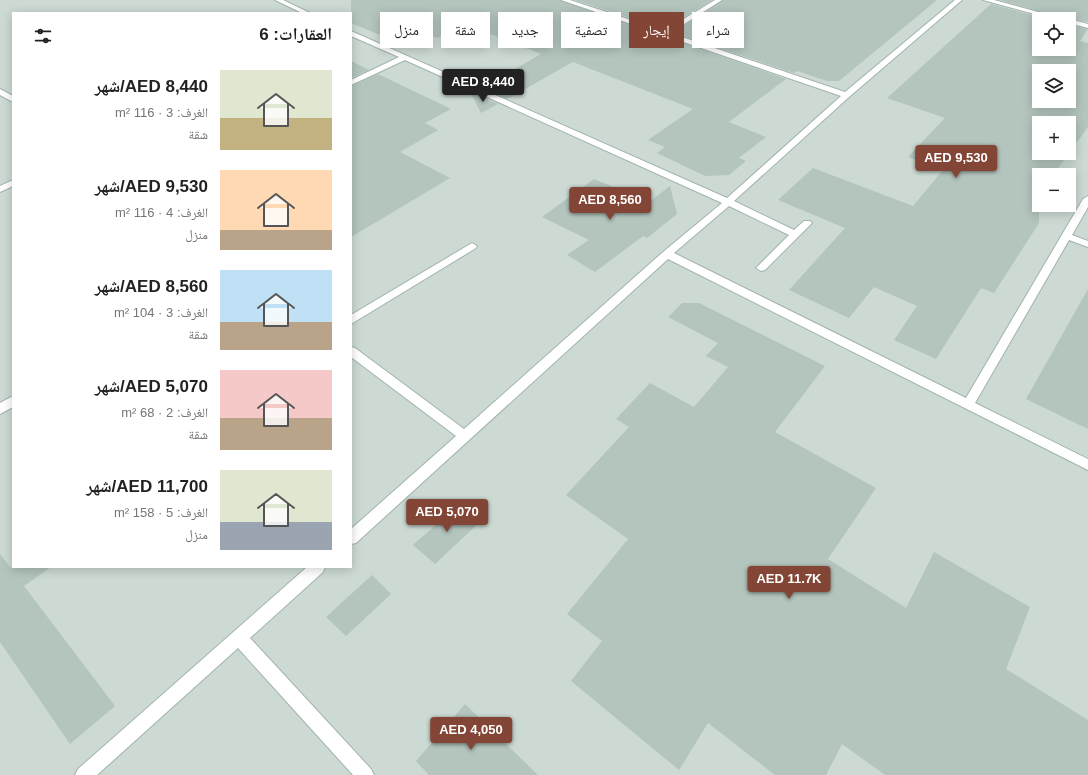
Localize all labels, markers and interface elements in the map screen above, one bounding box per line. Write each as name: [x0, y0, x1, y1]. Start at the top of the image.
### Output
chip: منزل: [380, 12, 433, 48]
chip: شقة: [441, 12, 490, 48]
chip: جديد: [498, 12, 553, 48]
chip: تصفية: [561, 12, 621, 48]
chip: إيجار: [629, 12, 684, 48]
chip: شراء: [692, 12, 744, 48]
map controls: [1032, 12, 1076, 212]
button: locate: [1032, 12, 1076, 56]
icon: filters: [32, 25, 54, 47]
text: العقارات: 6: [259, 25, 332, 44]
button: layers: [1032, 64, 1076, 108]
pin: AED 8,440: [437, 69, 529, 103]
text: AED 8,440: [451, 74, 515, 89]
text: AED 8,440/شهر: [95, 77, 208, 96]
icon: home: [252, 86, 300, 134]
text: الغرف: 3 · 116 m²: [115, 105, 208, 120]
button: +: [1032, 116, 1076, 160]
text: شقة: [189, 127, 208, 142]
pin: AED 9,530: [910, 145, 1002, 179]
text: AED 9,530: [924, 150, 988, 165]
button: −: [1032, 168, 1076, 212]
text: AED 9,530/شهر: [95, 177, 208, 196]
icon: home: [252, 186, 300, 234]
pin: AED 8,560: [564, 187, 656, 221]
text: AED 8,560: [578, 192, 642, 207]
text: الغرف: 4 · 116 m²: [115, 205, 208, 220]
text: منزل: [185, 227, 208, 242]
text: AED 8,560/شهر: [95, 277, 208, 296]
icon: home: [252, 286, 300, 334]
text: الغرف: 3 · 104 m²: [114, 305, 208, 320]
text: شقة: [189, 327, 208, 342]
text: AED 5,070/شهر: [95, 377, 208, 396]
icon: home: [252, 386, 300, 434]
text: الغرف: 2 · 68 m²: [121, 405, 208, 420]
text: شقة: [189, 427, 208, 442]
text: AED 11,700/شهر: [86, 477, 208, 496]
icon: home: [252, 486, 300, 534]
pin: AED 5,070: [401, 499, 493, 533]
text: AED 5,070: [415, 504, 479, 519]
text: الغرف: 5 · 158 m²: [114, 505, 208, 520]
text: منزل: [185, 527, 208, 542]
pin: AED 11.7K: [743, 566, 835, 600]
text: AED 11.7K: [756, 571, 822, 586]
pin: AED 4,050: [425, 717, 517, 751]
text: AED 4,050: [439, 722, 503, 737]

